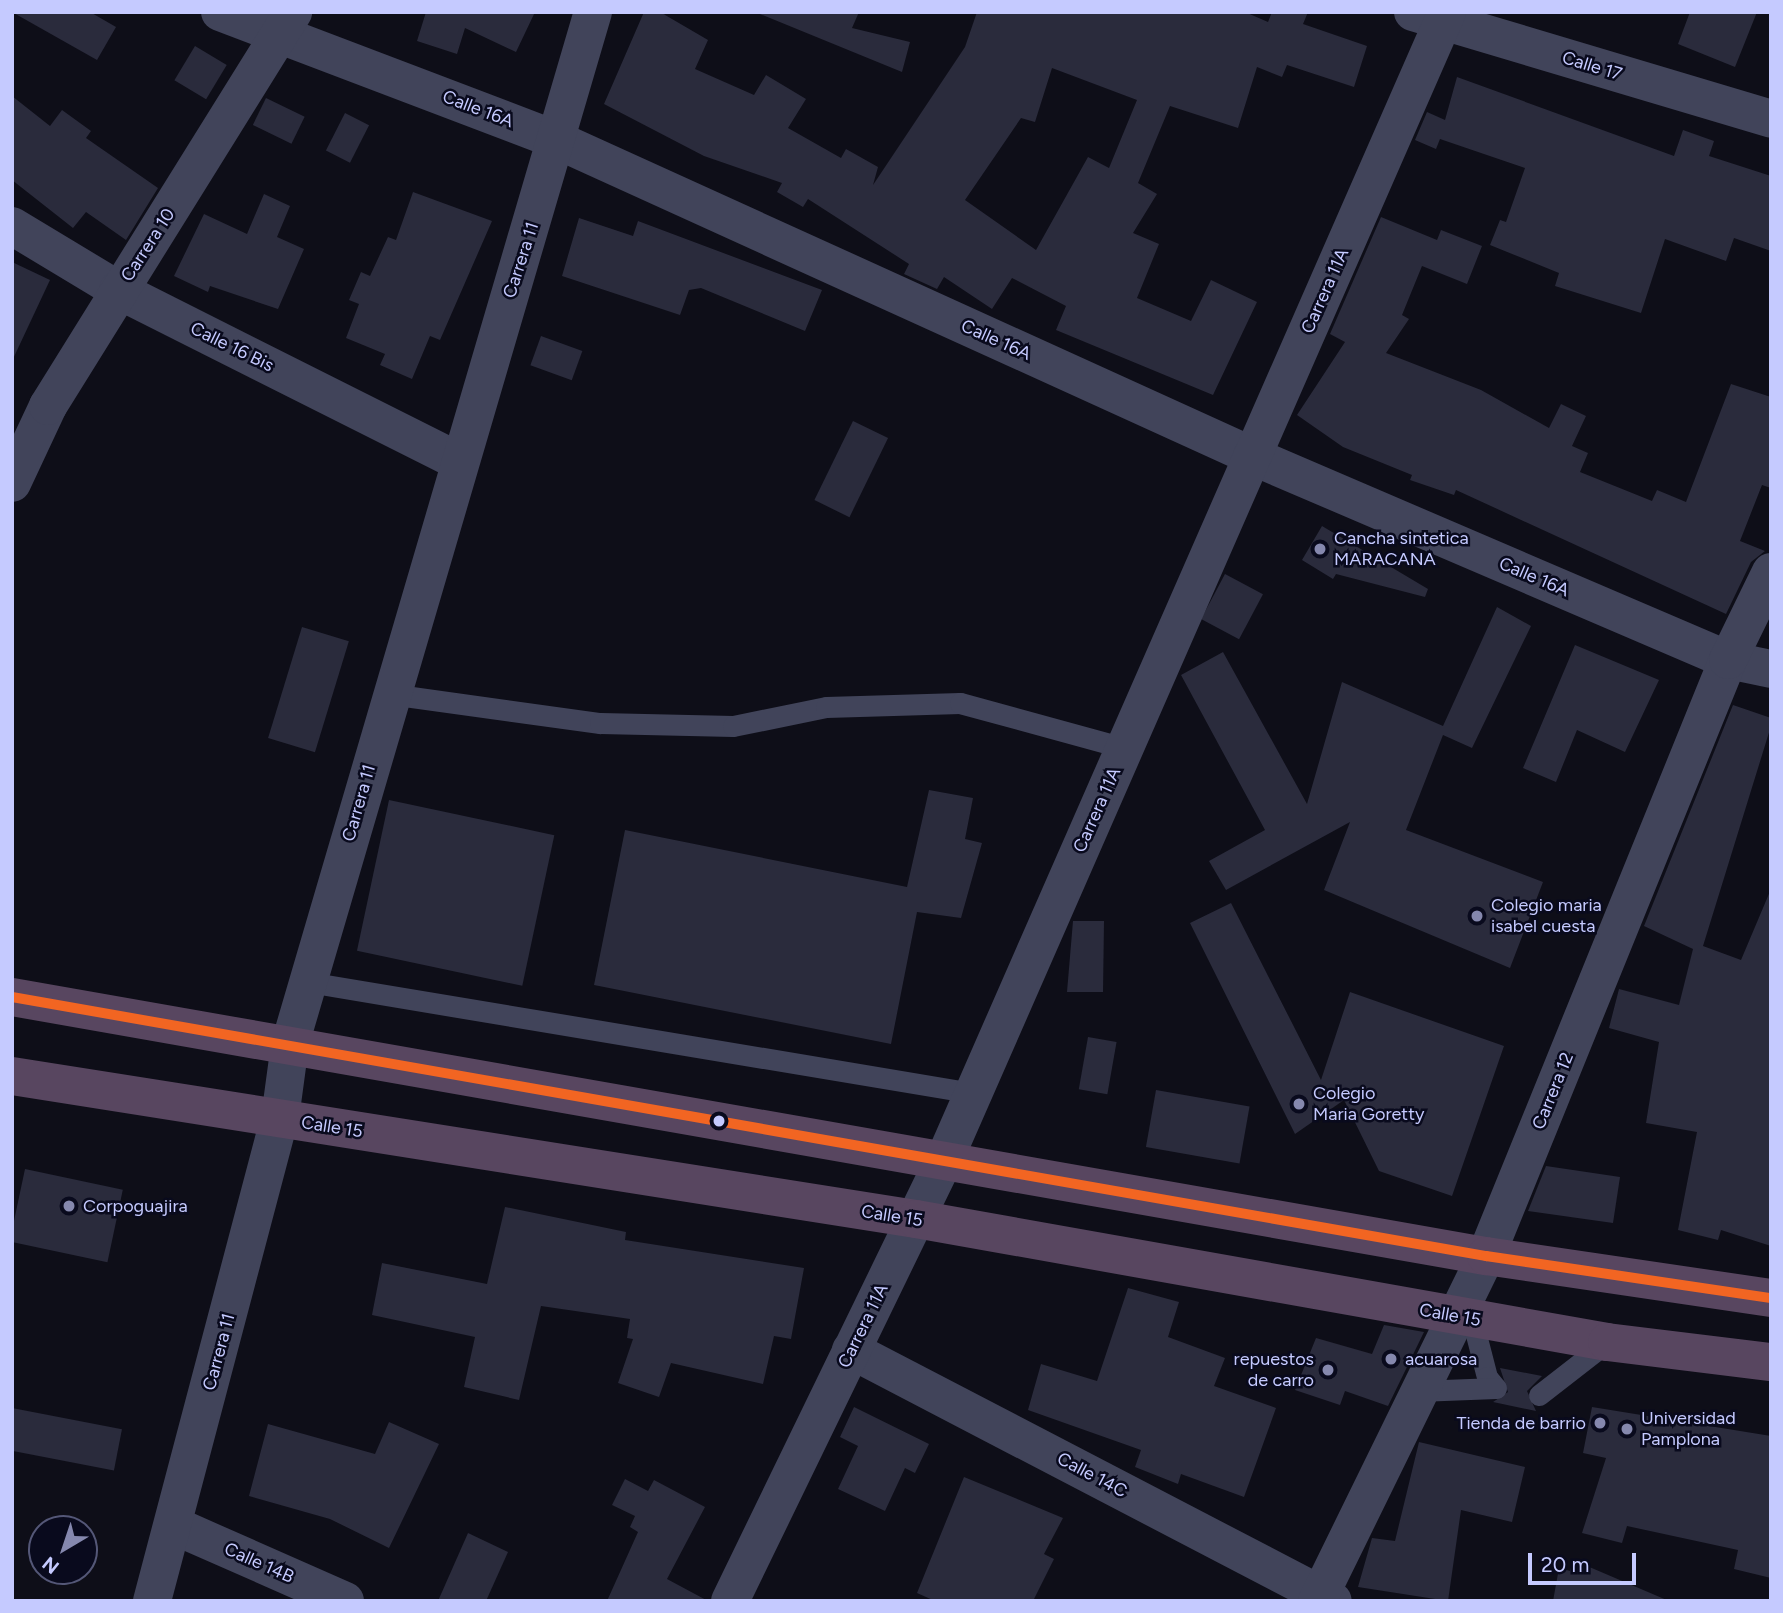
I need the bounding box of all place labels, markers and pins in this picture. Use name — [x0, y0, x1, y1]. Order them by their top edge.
place label: Cancha sintetica MARACANA — [1334, 528, 1469, 570]
marker: Cancha sintetica MARACANA — [1312, 541, 1328, 557]
place label: Colegio maria isabel cuesta — [1491, 895, 1602, 937]
marker: Colegio maria isabel cuesta — [1469, 908, 1485, 924]
place label: Colegio Maria Goretty — [1313, 1083, 1424, 1126]
marker: Colegio Maria Goretty — [1291, 1096, 1307, 1112]
unlabelled marker — [712, 1114, 726, 1128]
place label: Corpoguajira — [83, 1195, 188, 1217]
marker: Corpoguajira — [61, 1198, 77, 1214]
place label: acuarosa — [1405, 1348, 1477, 1370]
place label: repuestos de carro — [1234, 1349, 1314, 1392]
marker: acuarosa — [1383, 1351, 1399, 1367]
marker: repuestos de carro — [1320, 1362, 1336, 1378]
place label: Universidad Pamplona — [1641, 1408, 1736, 1450]
place label: Tienda de barrio — [1457, 1412, 1586, 1434]
marker: Tienda de barrio — [1592, 1415, 1608, 1431]
marker: Universidad Pamplona — [1619, 1421, 1635, 1437]

